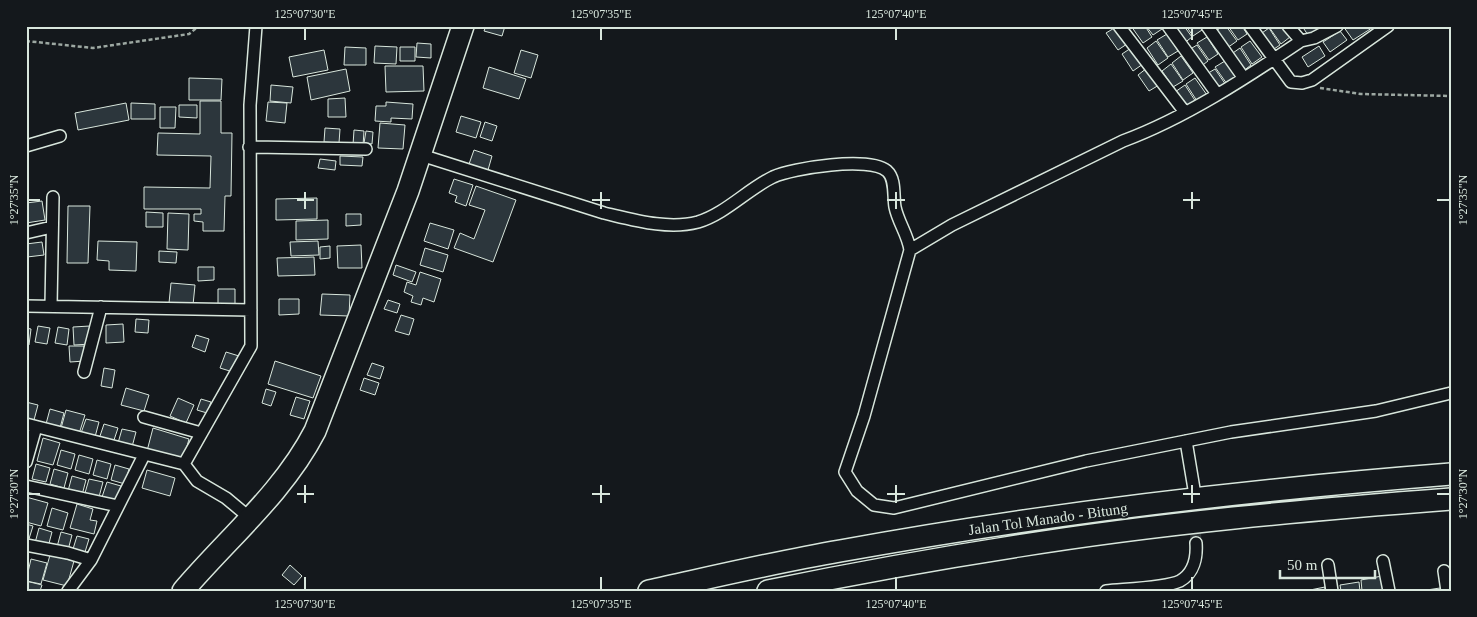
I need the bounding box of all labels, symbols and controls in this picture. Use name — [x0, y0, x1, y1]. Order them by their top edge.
text: 125°07'30"E — [274, 7, 336, 21]
text: 125°07'35"E — [570, 7, 632, 21]
text: 125°07'40"E — [865, 7, 927, 21]
text: 125°07'45"E — [1161, 7, 1223, 21]
text: 1°27'35"N — [7, 174, 21, 225]
text: 1°27'35"N — [1456, 174, 1470, 225]
text: 1°27'30"N — [7, 468, 21, 519]
text: 1°27'30"N — [1456, 468, 1470, 519]
street label: Jalan Tol Manado - Bitung — [968, 500, 1129, 538]
scale bar — [1280, 547, 1374, 579]
text: 50 m — [1287, 557, 1318, 573]
text: 125°07'30"E — [274, 597, 336, 611]
text: 125°07'35"E — [570, 597, 632, 611]
text: 125°07'40"E — [865, 597, 927, 611]
text: 125°07'45"E — [1161, 597, 1223, 611]

